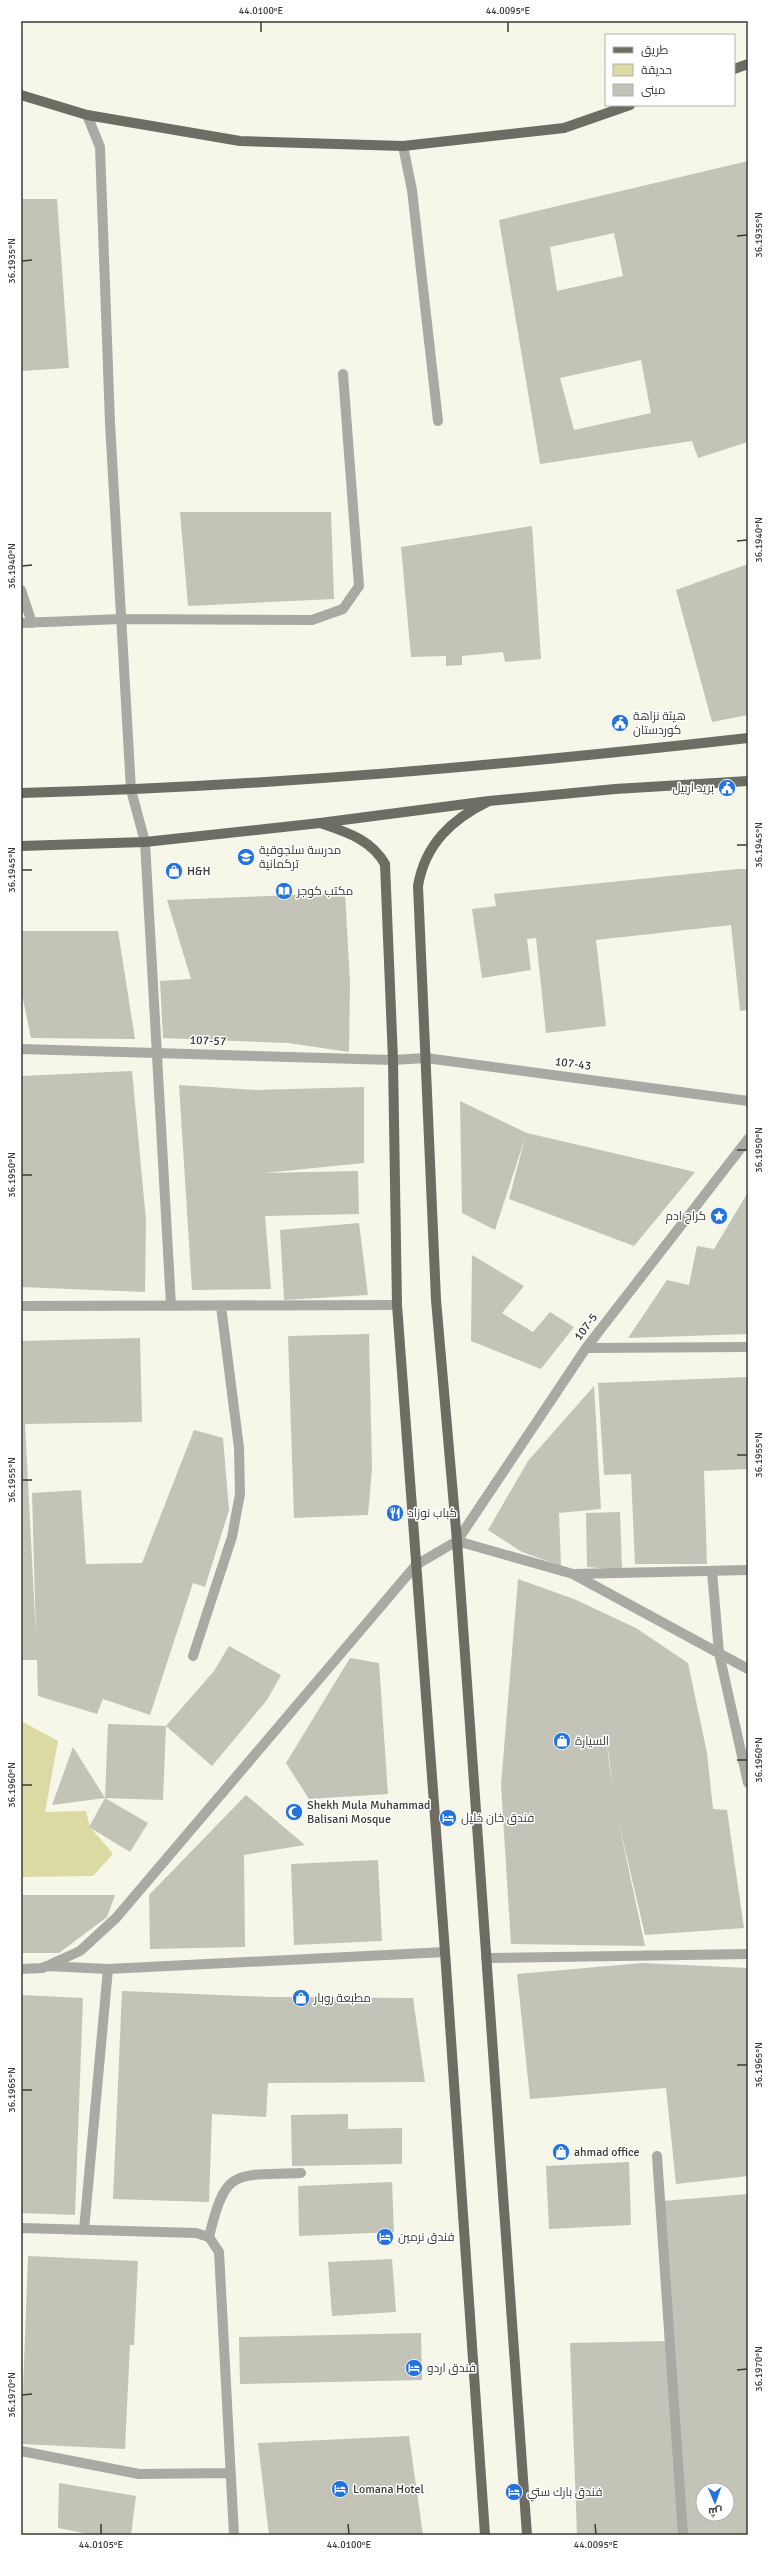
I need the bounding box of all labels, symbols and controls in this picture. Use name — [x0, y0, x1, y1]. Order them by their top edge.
text: 44.0100°E — [239, 5, 284, 17]
text: 44.0095°E — [486, 5, 531, 17]
legend — [605, 34, 735, 106]
text: طريق — [641, 43, 669, 58]
text: حديقة — [641, 63, 672, 78]
text: مبنى — [641, 83, 666, 98]
text: 36.1935°N — [753, 212, 765, 258]
text: 36.1935°N — [6, 238, 18, 284]
text: 36.1940°N — [753, 517, 765, 563]
text: 36.1940°N — [6, 543, 18, 589]
place label: هيئة نزاهة كوردستان — [633, 709, 686, 738]
public building icon: هيئة نزاهة كوردستان — [610, 713, 630, 733]
public building icon: بريد اربيل — [717, 778, 737, 798]
place label: بريد اربيل — [672, 781, 714, 796]
text: 36.1945°N — [753, 822, 765, 868]
place label: مدرسة سلجوقية تركمانية — [259, 843, 341, 872]
text: 36.1945°N — [6, 847, 18, 893]
school or university icon: مدرسة سلجوقية تركمانية — [236, 847, 256, 867]
shop icon: H&H — [164, 861, 184, 881]
place label: H&H — [187, 864, 211, 879]
library icon: مكتب كوجر — [274, 881, 294, 901]
place label: مكتب كوجر — [296, 884, 353, 899]
street label: 107-57 — [189, 1033, 227, 1049]
street label: 107-43 — [554, 1054, 592, 1074]
text: 36.1950°N — [753, 1127, 765, 1173]
text: 36.1950°N — [6, 1152, 18, 1198]
place icon: كراج ادم — [709, 1206, 729, 1226]
place label: كراج ادم — [666, 1209, 706, 1224]
street label: 107-5 — [571, 1310, 601, 1344]
text: 36.1955°N — [753, 1432, 765, 1478]
text: 36.1955°N — [6, 1457, 18, 1503]
restaurant icon: كباب نوزاد — [385, 1503, 405, 1523]
place label: كباب نوزاد — [408, 1506, 457, 1521]
shop icon: السيارة — [552, 1731, 572, 1751]
place label: السيارة — [575, 1734, 609, 1749]
text: 36.1960°N — [753, 1737, 765, 1783]
text: 36.1960°N — [6, 1762, 18, 1808]
place label: Shekh Mula Muhammad Balisani Mosque — [307, 1798, 430, 1827]
mosque icon: Shekh Mula Muhammad Balisani Mosque — [284, 1802, 304, 1822]
hotel icon: فندق خان خليل — [438, 1808, 458, 1828]
place label: فندق خان خليل — [461, 1811, 534, 1826]
shop icon: مطبعة روبار — [291, 1988, 311, 2008]
place label: مطبعة روبار — [313, 1991, 371, 2006]
text: 36.1965°N — [753, 2042, 765, 2088]
text: 36.1965°N — [6, 2067, 18, 2113]
shop icon: ahmad office — [551, 2142, 571, 2162]
place label: ahmad office — [574, 2145, 640, 2160]
hotel icon: فندق نرمين — [375, 2227, 395, 2247]
place label: فندق نرمين — [398, 2230, 455, 2245]
text: 36.1970°N — [753, 2346, 765, 2392]
hotel icon: فندق اردو — [404, 2358, 424, 2378]
place label: فندق اردو — [427, 2361, 476, 2376]
text: 36.1970°N — [6, 2372, 18, 2418]
hotel icon: Lomana Hotel — [330, 2479, 350, 2499]
place label: Lomana Hotel — [353, 2482, 424, 2497]
hotel icon: فندق بارك ستي — [504, 2482, 524, 2502]
north arrow — [695, 2482, 735, 2522]
place label: فندق بارك ستي — [527, 2485, 602, 2502]
text: ش — [708, 2505, 723, 2518]
text: 44.0105°E — [79, 2539, 124, 2551]
text: 44.0100°E — [327, 2539, 372, 2551]
text: 44.0095°E — [574, 2539, 619, 2551]

